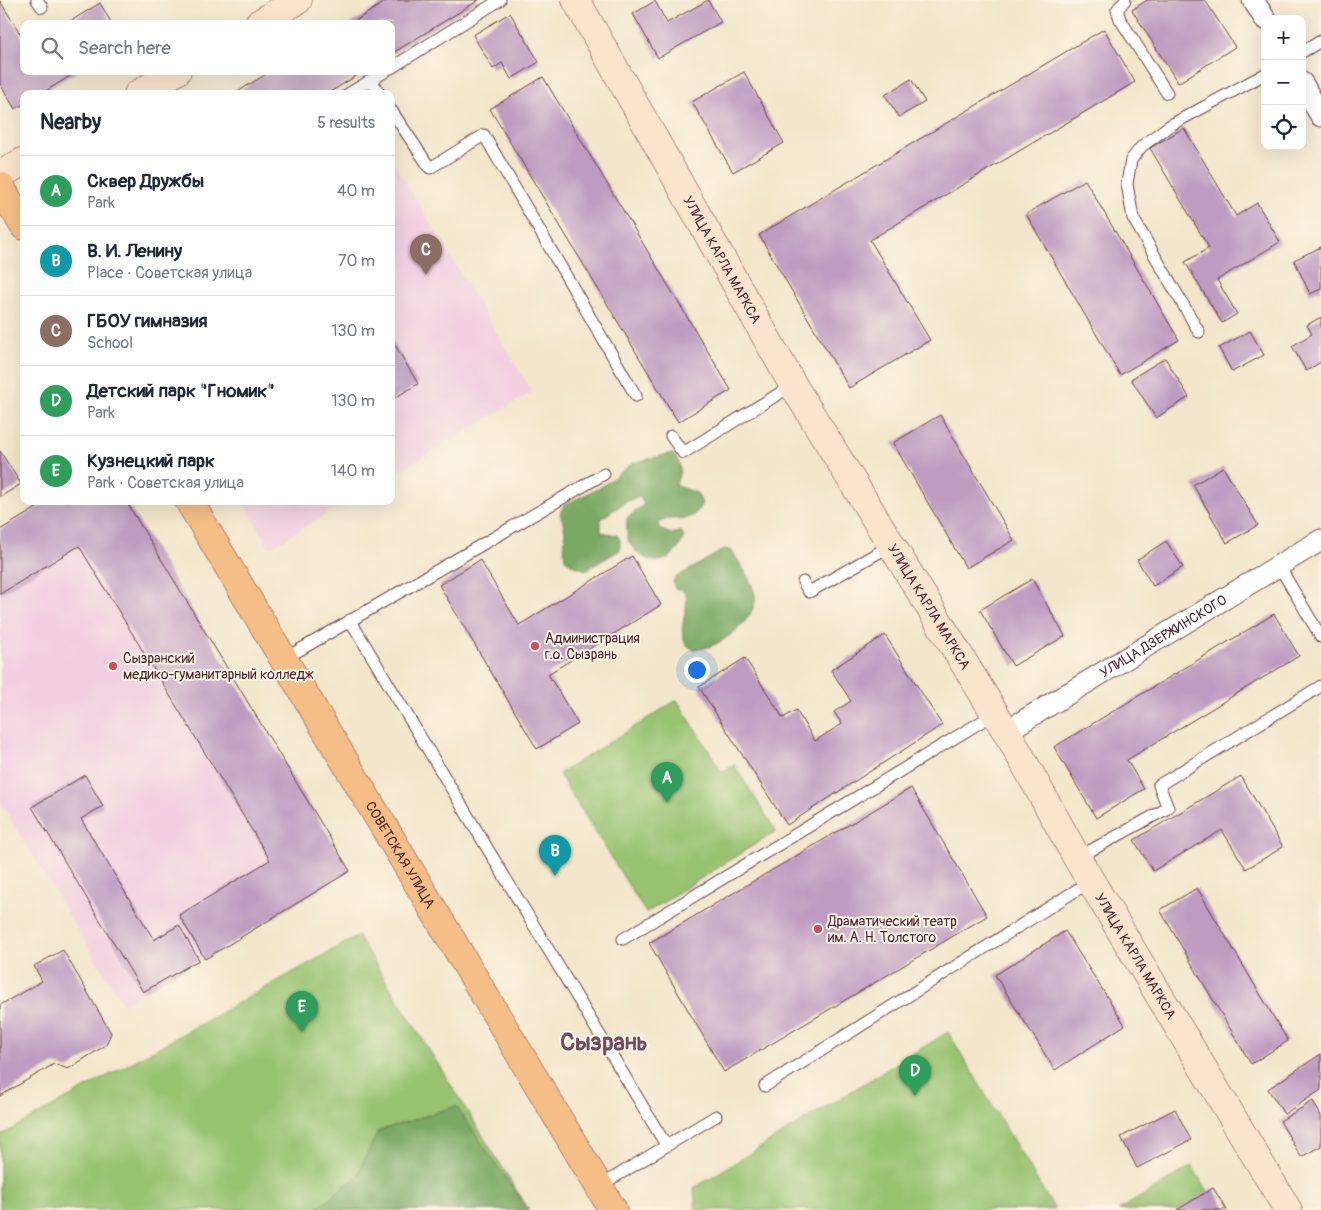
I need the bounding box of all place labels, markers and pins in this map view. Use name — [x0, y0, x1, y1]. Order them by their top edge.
pin: C — [410, 234, 442, 275]
place label: Администрация г.о. Сызрань — [545, 630, 640, 663]
marker: Администрация г.о. Сызрань — [529, 640, 541, 652]
place label: Сызранский медико-гуманитарный колледж — [123, 650, 314, 683]
marker: Сызранский медико-гуманитарный колледж — [107, 660, 119, 672]
pin: A — [651, 762, 683, 803]
pin: B — [539, 835, 571, 876]
place label: Драматический театр им. А. Н. Толстого — [827, 913, 957, 946]
marker: Драматический театр им. А. Н. Толстого — [812, 923, 824, 935]
pin: E — [286, 991, 318, 1032]
pin: D — [899, 1055, 931, 1096]

